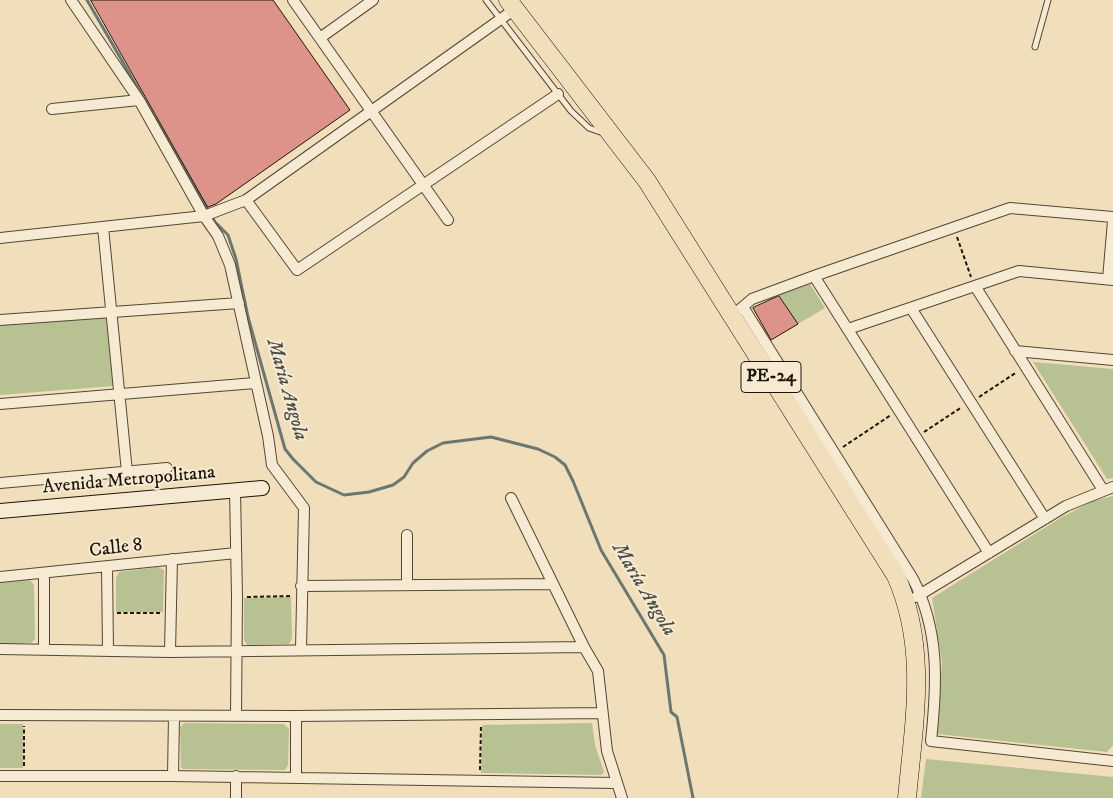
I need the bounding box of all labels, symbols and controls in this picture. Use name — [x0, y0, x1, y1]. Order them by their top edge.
water label: María Angola — [260, 336, 312, 444]
road number: PE-24 — [741, 362, 801, 392]
street label: Avenida Metropolitana — [42, 462, 216, 500]
street label: Calle 8 — [88, 534, 144, 564]
water label: María Angola — [606, 539, 680, 641]

